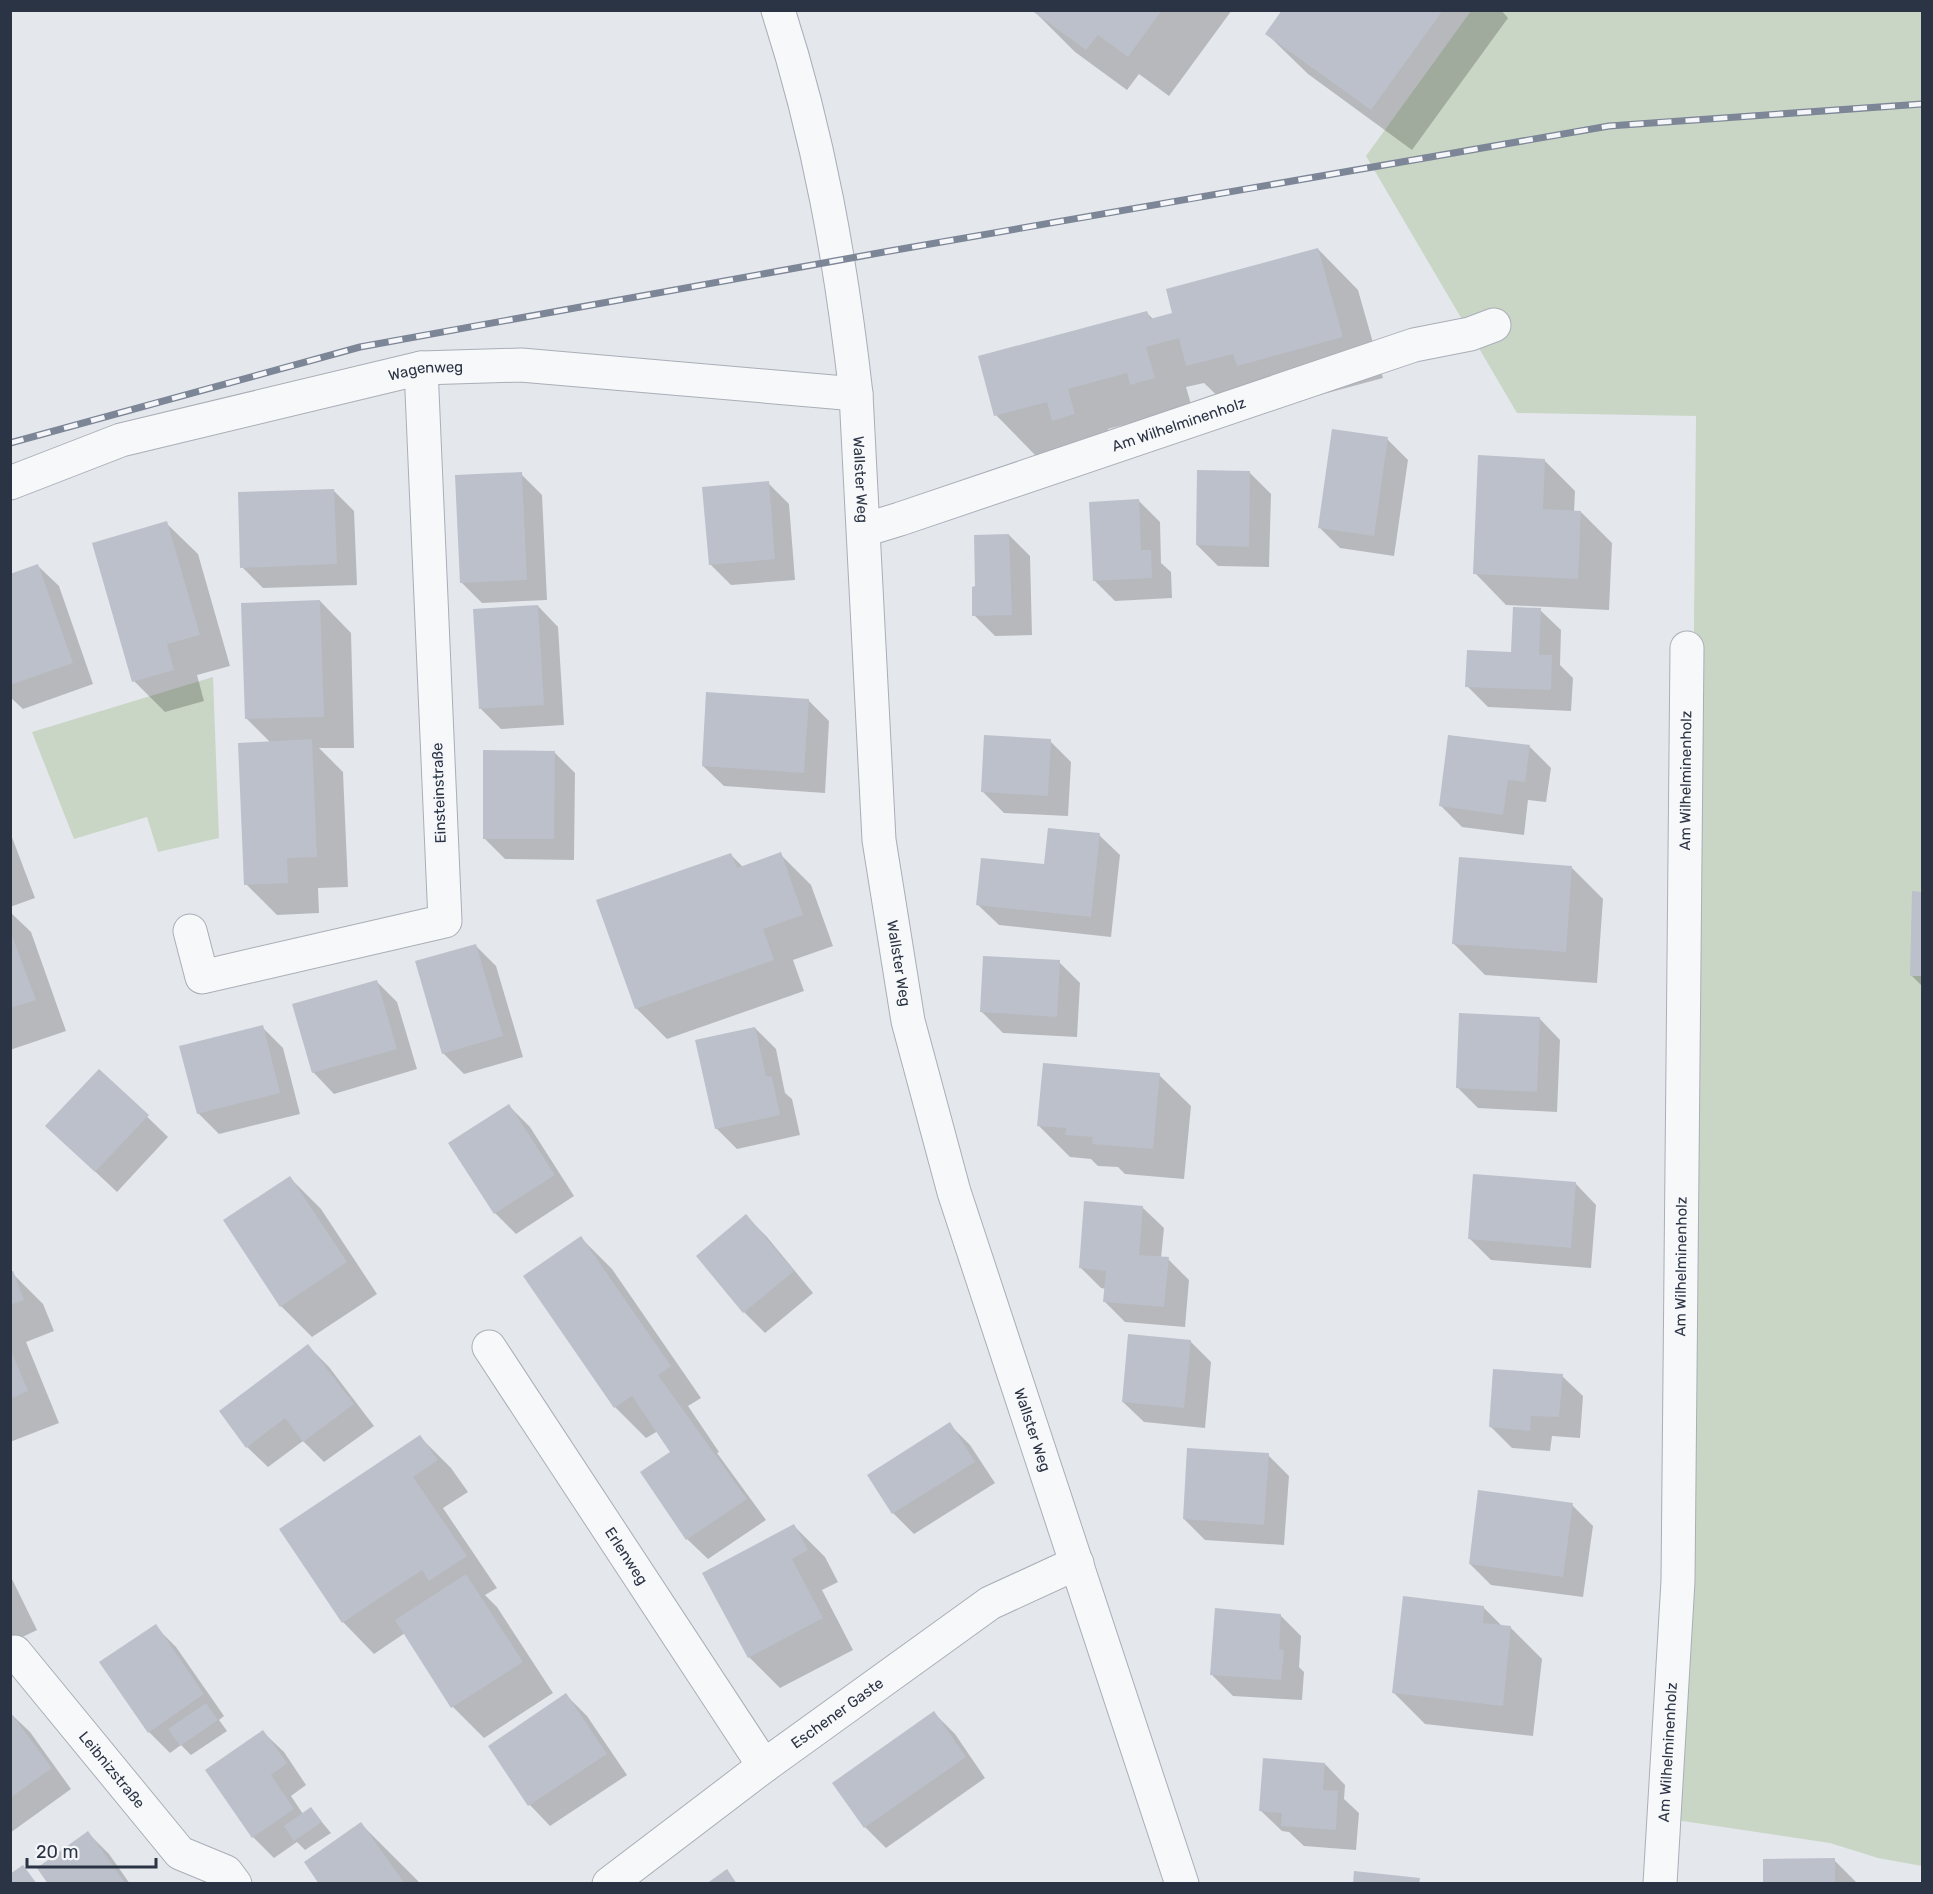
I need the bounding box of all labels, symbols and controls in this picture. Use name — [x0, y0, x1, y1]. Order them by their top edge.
street label: Wagenweg — [386, 358, 463, 385]
street label: Am Wilhelminenholz — [1110, 394, 1248, 456]
street label: Wallster Weg — [849, 435, 872, 523]
street label: Am Wilhelminenholz — [1676, 710, 1695, 851]
street label: Einsteinstraße — [428, 742, 450, 844]
street label: Wallster Weg — [883, 919, 915, 1008]
street label: Am Wilhelminenholz — [1671, 1196, 1691, 1337]
street label: Wallster Weg — [1010, 1386, 1055, 1474]
street label: Erlenweg — [601, 1524, 652, 1588]
street label: Eschener Gaste — [787, 1674, 887, 1753]
street label: Am Wilhelminenholz — [1655, 1681, 1681, 1823]
street label: Leibnizstraße — [75, 1728, 149, 1812]
scale bar — [27, 1831, 156, 1869]
text: 20 m — [36, 1841, 78, 1863]

